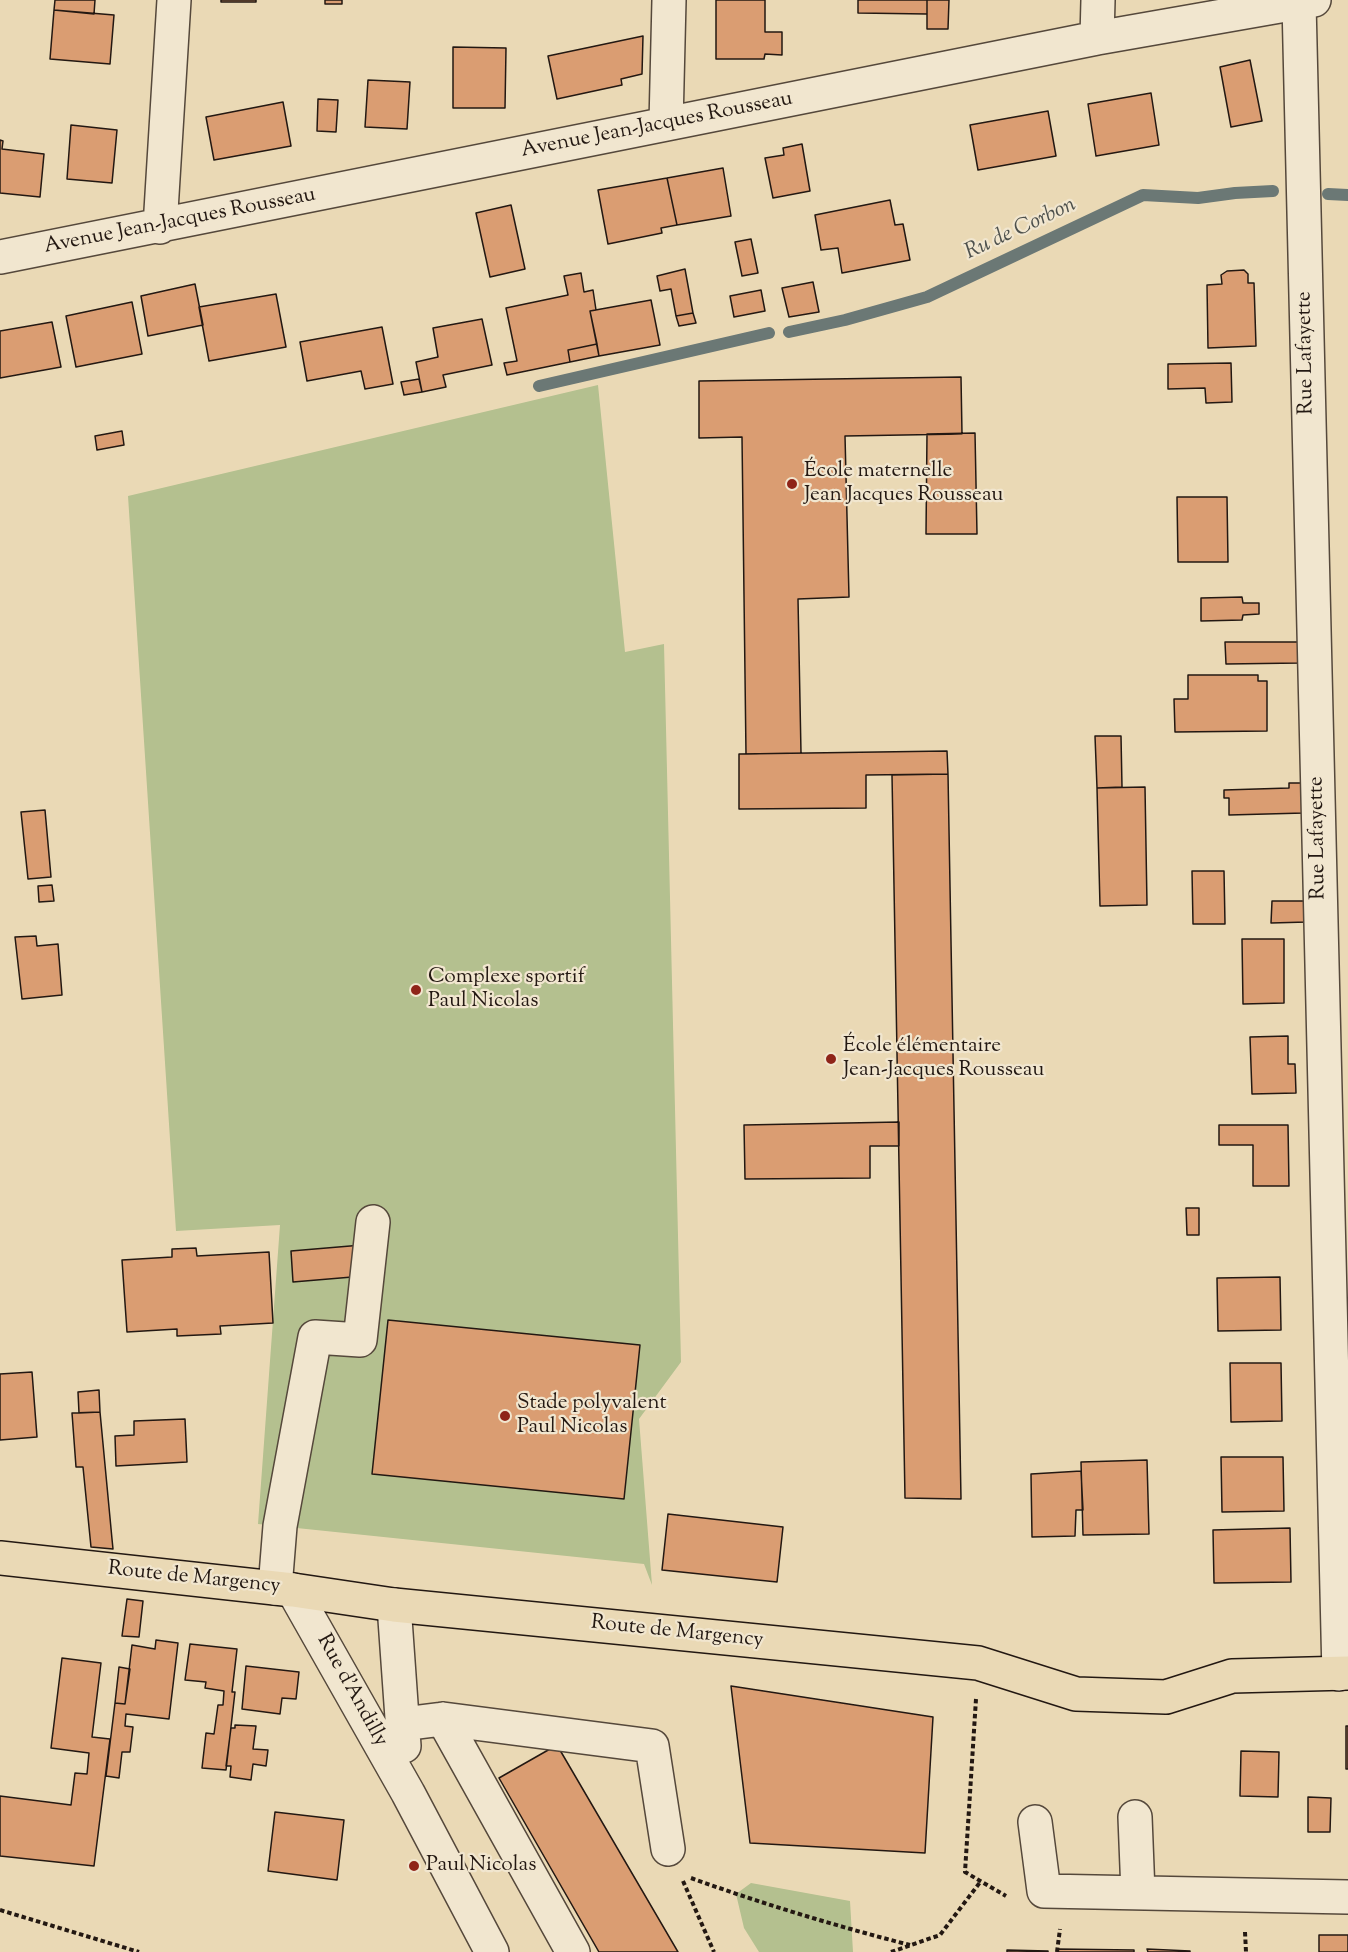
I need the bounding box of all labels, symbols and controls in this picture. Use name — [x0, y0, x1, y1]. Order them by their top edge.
street label: Avenue Jean-Jacques Rousseau — [519, 87, 795, 165]
street label: Avenue Jean-Jacques Rousseau — [42, 183, 318, 261]
water label: Ru de Corbon — [961, 193, 1081, 267]
street label: Rue Lafayette — [1293, 291, 1321, 415]
place label: École maternelle Jean Jacques Rousseau — [804, 459, 1003, 509]
marker: École maternelle Jean Jacques Rousseau — [785, 477, 799, 491]
street label: Rue Lafayette — [1305, 776, 1333, 900]
place label: Complexe sportif Paul Nicolas — [428, 965, 585, 1015]
marker: Complexe sportif Paul Nicolas — [409, 983, 423, 997]
place label: École élémentaire Jean-Jacques Rousseau — [843, 1034, 1044, 1084]
marker: École élémentaire Jean-Jacques Rousseau — [824, 1052, 838, 1066]
place label: Stade polyvalent Paul Nicolas — [517, 1391, 667, 1441]
marker: Stade polyvalent Paul Nicolas — [498, 1409, 512, 1423]
street label: Route de Margency — [106, 1557, 282, 1601]
street label: Route de Margency — [589, 1611, 765, 1655]
street label: Rue d'Andilly — [310, 1630, 392, 1752]
place label: Paul Nicolas — [426, 1853, 537, 1879]
marker: Paul Nicolas — [407, 1859, 421, 1873]

